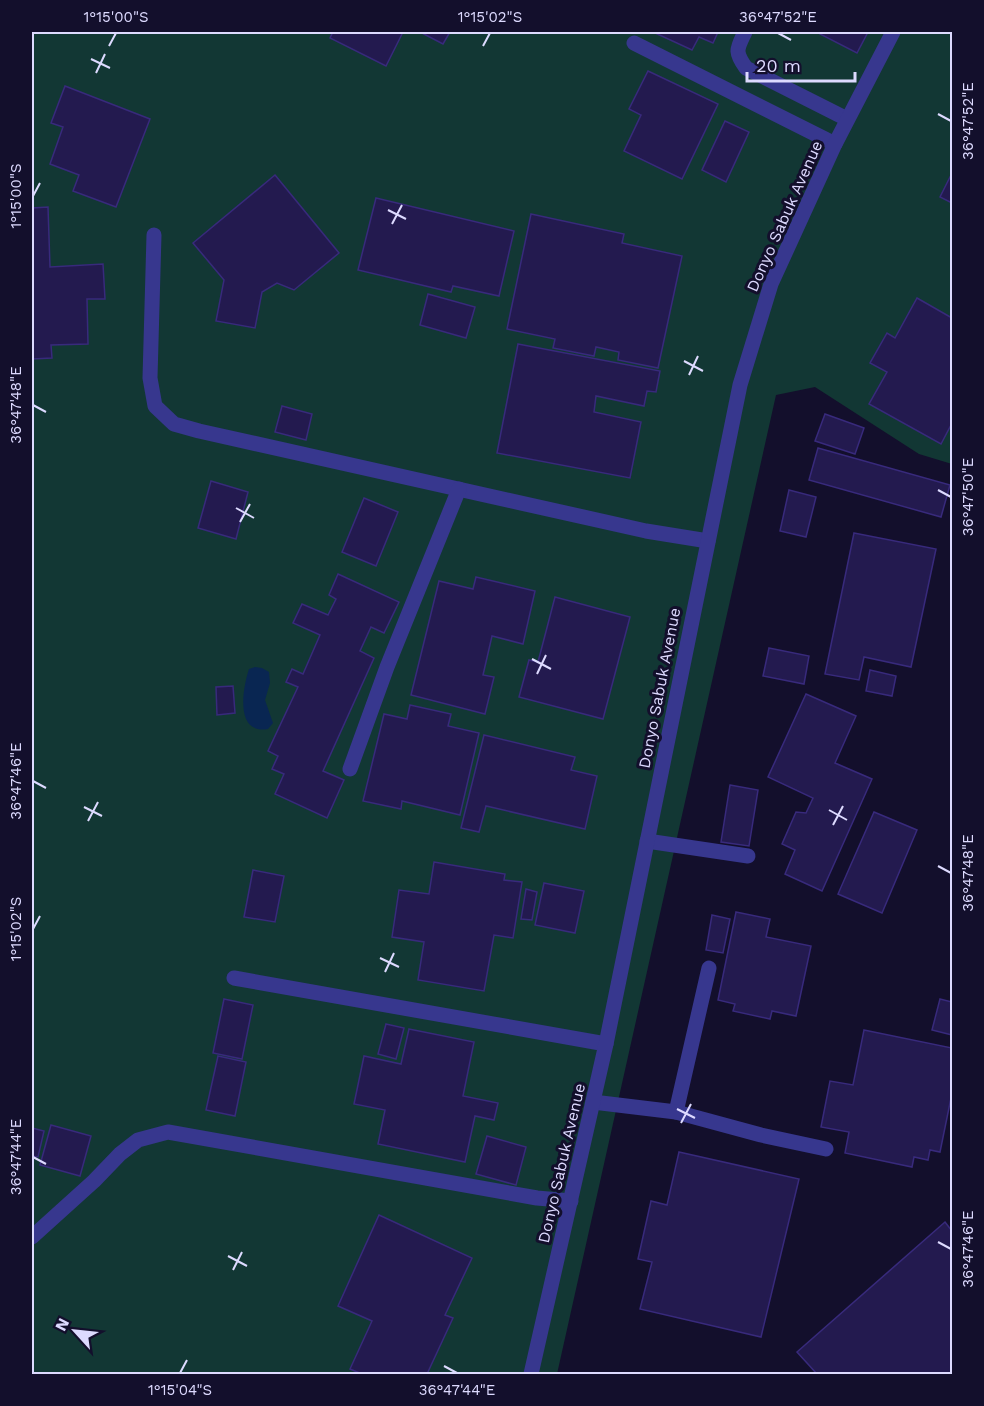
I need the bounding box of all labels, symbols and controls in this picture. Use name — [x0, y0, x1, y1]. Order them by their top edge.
text: 1°15'00"S — [83, 8, 149, 26]
text: 1°15'02"S — [458, 8, 522, 26]
text: 36°47'52"E — [739, 8, 817, 26]
scale bar — [747, 45, 855, 83]
text: 20 m — [756, 55, 801, 76]
text: 36°47'52"E — [959, 82, 977, 160]
street label: Donyo Sabuk Avenue — [743, 138, 826, 295]
text: 1°15'00"S — [7, 163, 25, 229]
text: 36°47'48"E — [7, 366, 25, 444]
text: 36°47'50"E — [959, 458, 977, 536]
street label: Donyo Sabuk Avenue — [635, 606, 684, 770]
text: 36°47'46"E — [7, 742, 25, 820]
text: 36°47'48"E — [959, 834, 977, 912]
text: 1°15'02"S — [7, 897, 25, 961]
street label: Donyo Sabuk Avenue — [534, 1081, 589, 1245]
text: 36°47'44"E — [7, 1119, 25, 1195]
text: 36°47'46"E — [959, 1210, 977, 1288]
north arrow — [45, 1301, 105, 1361]
text: N — [51, 1315, 73, 1334]
text: 1°15'04"S — [148, 1381, 212, 1399]
text: 36°47'44"E — [419, 1381, 495, 1399]

